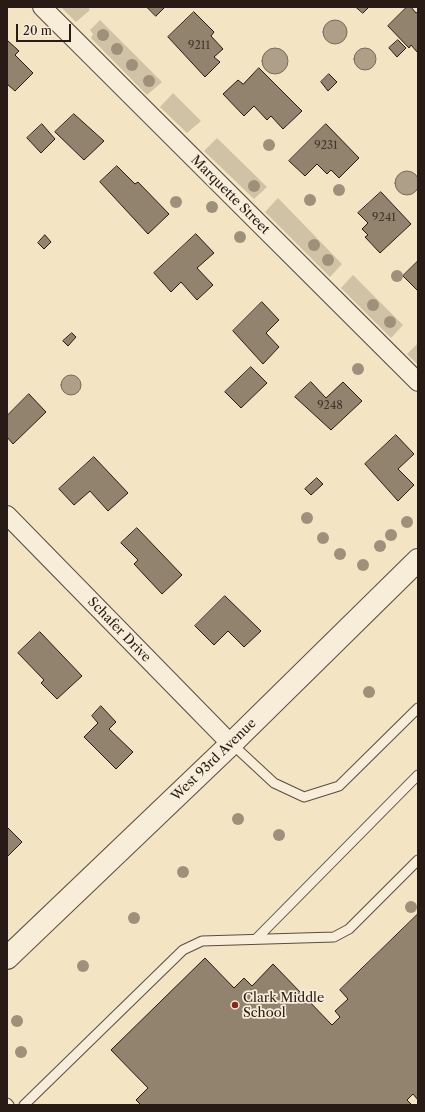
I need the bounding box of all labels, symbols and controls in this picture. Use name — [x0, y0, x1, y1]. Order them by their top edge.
scale bar — [18, 16, 73, 42]
text: 20 m — [23, 23, 52, 38]
house number: 9211 — [188, 39, 210, 53]
house number: 9231 — [314, 139, 338, 153]
street label: Marquette Street — [187, 152, 273, 238]
house number: 9241 — [372, 211, 396, 225]
house number: 9248 — [317, 399, 343, 413]
street label: Schafer Drive — [84, 594, 154, 666]
street label: West 93rd Avenue — [168, 716, 260, 804]
place label: Clark Middle School — [243, 990, 324, 1021]
marker: Clark Middle School — [230, 1000, 240, 1010]

